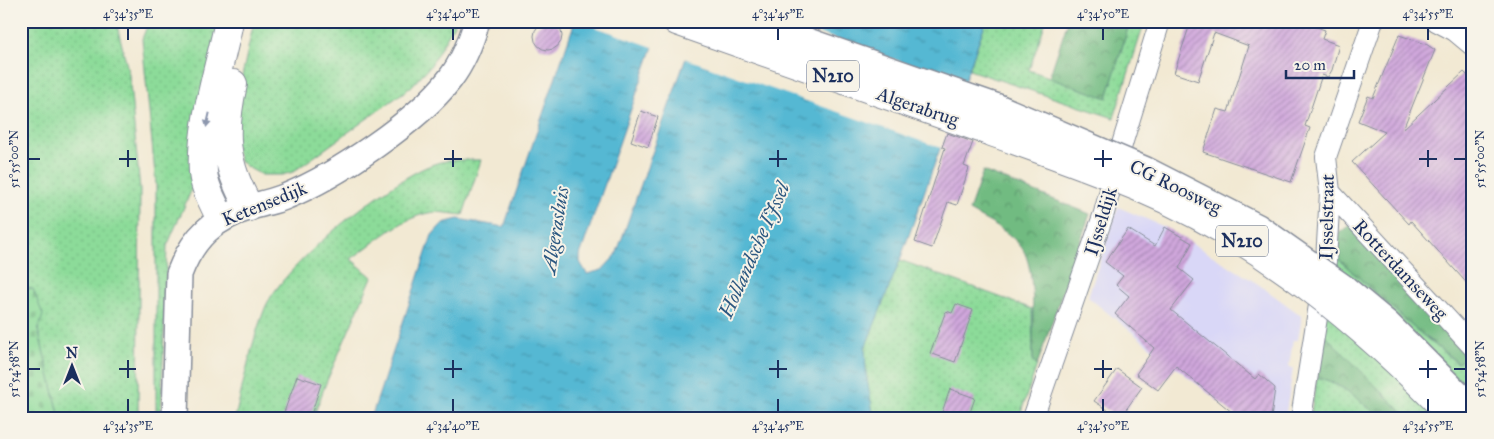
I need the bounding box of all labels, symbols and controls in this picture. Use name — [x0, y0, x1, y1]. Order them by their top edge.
text: 4°34'35"E — [103, 7, 153, 21]
text: 4°34'40"E — [426, 7, 480, 21]
text: 4°34'45"E — [752, 7, 804, 21]
text: 4°34'50"E — [1077, 7, 1130, 21]
text: 4°34'55"E — [1403, 7, 1454, 21]
scale bar — [1286, 48, 1354, 80]
text: 20 m — [1294, 56, 1326, 74]
road number: N210 — [807, 60, 859, 92]
street label: Algerabrug — [873, 81, 962, 132]
one-way arrow — [204, 113, 212, 128]
text: 51°55'00"N — [7, 130, 21, 188]
text: 51°55'00"N — [1473, 130, 1487, 188]
street label: CG Roosweg — [1126, 154, 1226, 220]
street label: IJsselstraat — [1314, 174, 1340, 260]
street label: Ketensedijk — [219, 176, 310, 231]
water label: Hollandsche IJssel — [713, 177, 795, 322]
water label: Algerasluis — [536, 184, 574, 277]
street label: IJsseldijk — [1079, 184, 1123, 258]
street label: Rotterdamseweg — [1348, 214, 1453, 325]
road number: N210 — [1216, 226, 1268, 256]
text: 51°54'58"N — [7, 340, 21, 398]
text: 51°54'58"N — [1473, 340, 1487, 398]
north arrow — [48, 342, 98, 392]
text: N — [66, 345, 78, 362]
text: 4°34'35"E — [103, 419, 153, 433]
text: 4°34'40"E — [426, 419, 480, 433]
text: 4°34'45"E — [752, 419, 804, 433]
text: 4°34'50"E — [1077, 419, 1130, 433]
text: 4°34'55"E — [1403, 419, 1454, 433]

